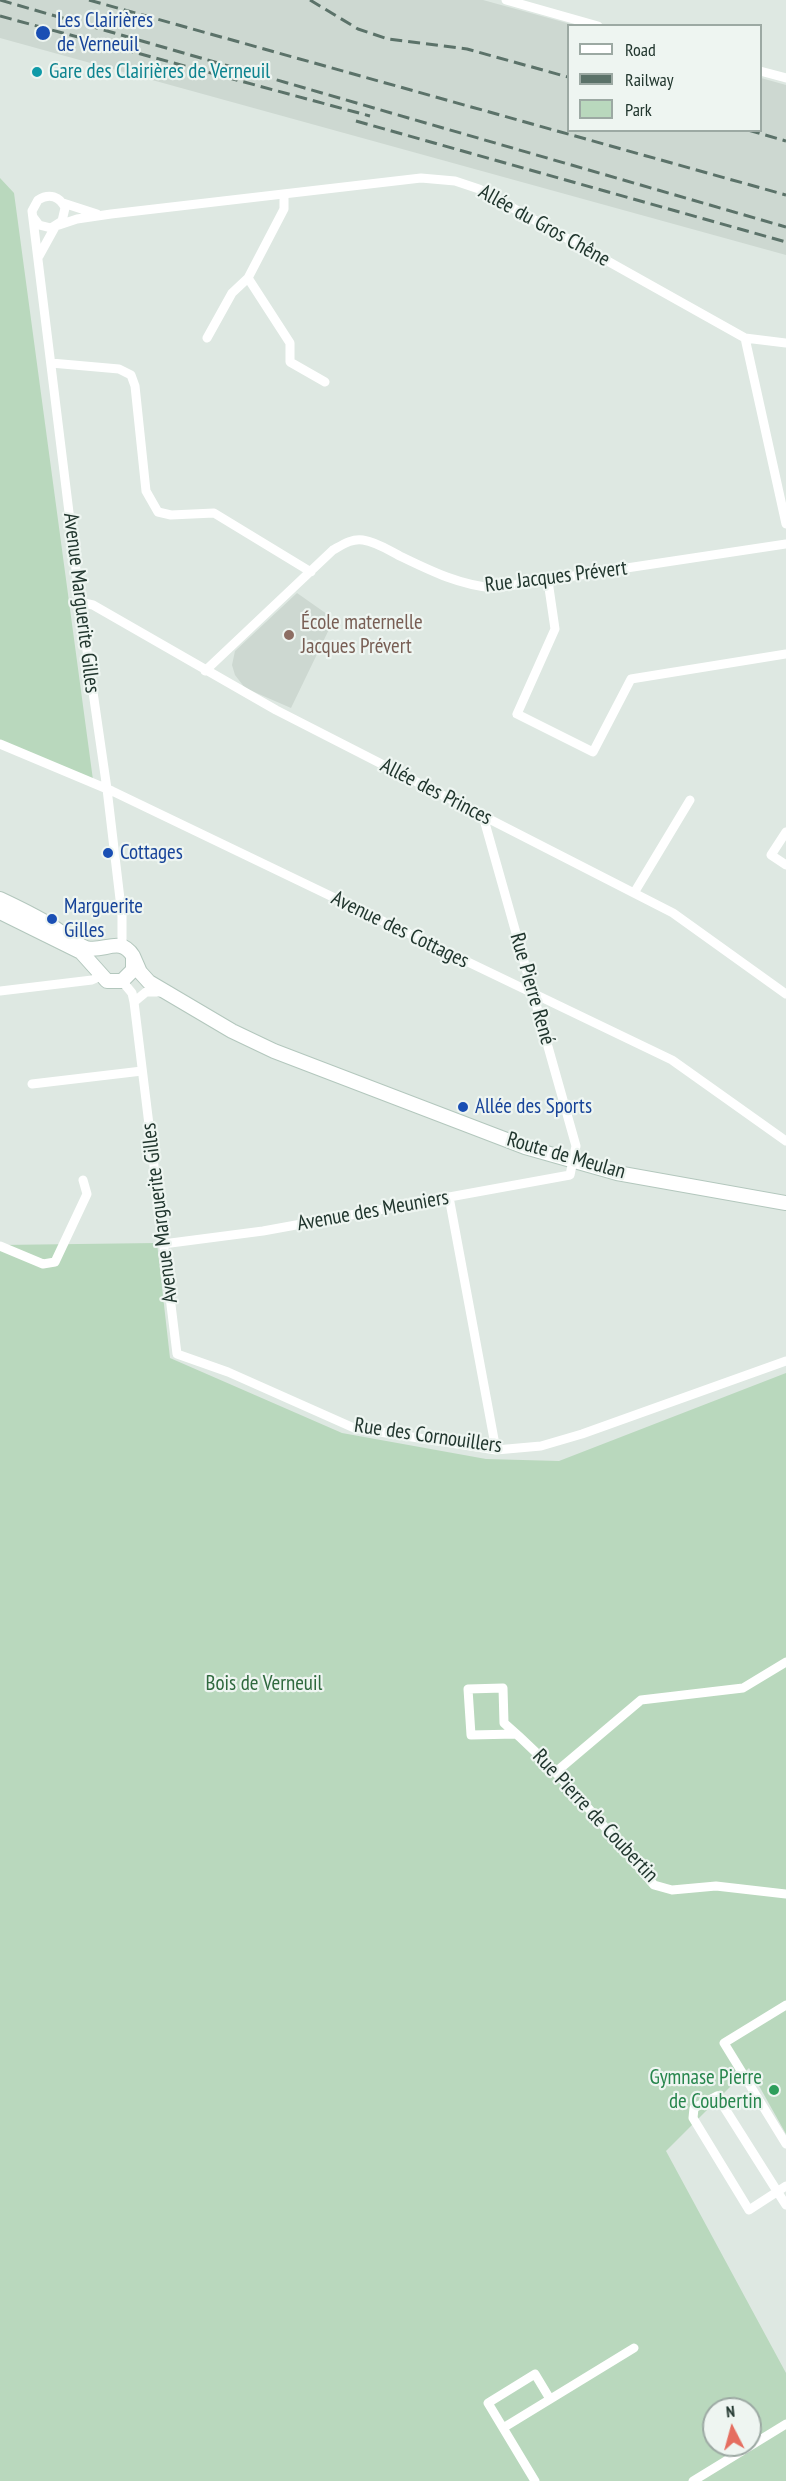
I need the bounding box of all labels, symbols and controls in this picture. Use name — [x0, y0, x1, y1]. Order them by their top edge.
place label: Les Clairières de Verneuil — [57, 8, 153, 58]
marker: Les Clairières de Verneuil — [34, 24, 52, 42]
legend — [567, 24, 762, 132]
text: Road — [625, 38, 656, 61]
place label: Gare des Clairières de Verneuil — [49, 59, 270, 85]
marker: Gare des Clairières de Verneuil — [30, 65, 44, 79]
text: Railway — [625, 68, 674, 91]
text: Park — [625, 98, 652, 121]
street label: Allée du Gros Chêne — [474, 180, 614, 272]
street label: Avenue Marguerite Gilles — [57, 511, 105, 695]
street label: Rue Jacques Prévert — [483, 556, 629, 598]
place label: École maternelle Jacques Prévert — [301, 610, 423, 660]
marker: École maternelle Jacques Prévert — [282, 628, 296, 642]
street label: Allée des Princes — [376, 753, 496, 831]
place label: Cottages — [120, 840, 183, 866]
marker: Cottages — [101, 846, 115, 860]
street label: Avenue des Cottages — [327, 886, 473, 974]
place label: Marguerite Gilles — [64, 894, 143, 944]
marker: Marguerite Gilles — [45, 912, 59, 926]
street label: Rue Pierre René — [504, 930, 560, 1048]
place label: Allée des Sports — [475, 1094, 592, 1120]
marker: Allée des Sports — [456, 1100, 470, 1114]
street label: Avenue Marguerite Gilles — [136, 1121, 184, 1305]
street label: Route de Meulan — [504, 1127, 628, 1185]
street label: Avenue des Meuniers — [295, 1185, 451, 1237]
street label: Rue des Cornouillers — [353, 1413, 503, 1459]
park label: Bois de Verneuil — [206, 1671, 322, 1697]
street label: Rue Pierre de Coubertin — [527, 1744, 663, 1888]
place label: Gymnase Pierre de Coubertin — [649, 2065, 762, 2115]
marker: Gymnase Pierre de Coubertin — [767, 2083, 781, 2097]
north arrow — [702, 2397, 762, 2457]
text: N — [725, 2401, 736, 2421]

